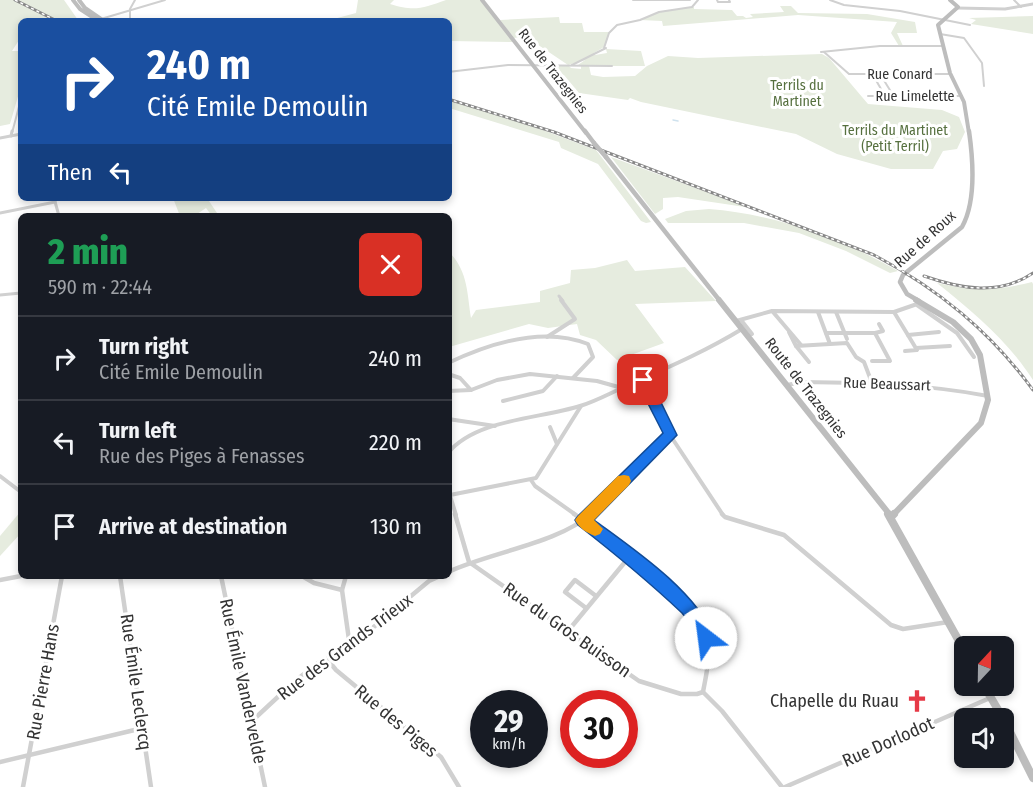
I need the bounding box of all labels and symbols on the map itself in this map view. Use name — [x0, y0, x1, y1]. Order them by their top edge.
street label: Rue de Trazegnies — [515, 25, 591, 117]
street label: Rue Conard — [867, 66, 933, 83]
park label: Terrils du Martinet — [770, 77, 824, 110]
street label: Rue Limelette — [876, 88, 955, 105]
park label: Terrils du Martinet (Petit Terril) — [842, 122, 948, 155]
street label: Rue de Roux — [891, 207, 960, 271]
street label: Route de Trazegnies — [761, 334, 851, 442]
pin — [617, 354, 668, 405]
street label: Rue Beaussart — [843, 373, 931, 395]
street label: Rue du Gros Buisson — [499, 578, 635, 682]
street label: Rue des Grands Trieux — [273, 589, 417, 705]
street label: Rue Émile Vandervelde — [215, 596, 272, 766]
position arrow — [674, 606, 738, 670]
street label: Rue Émile Leclercq — [116, 612, 157, 752]
street label: Rue Pierre Hans — [22, 622, 64, 742]
north arrow — [954, 636, 1014, 696]
street label: Rue des Piges — [350, 680, 442, 762]
church icon: Chapelle du Ruau — [904, 688, 930, 714]
speed limit sign: 30 — [560, 690, 638, 768]
place label: Chapelle du Ruau — [770, 690, 899, 712]
street label: Rue Dorlodot — [839, 712, 937, 772]

